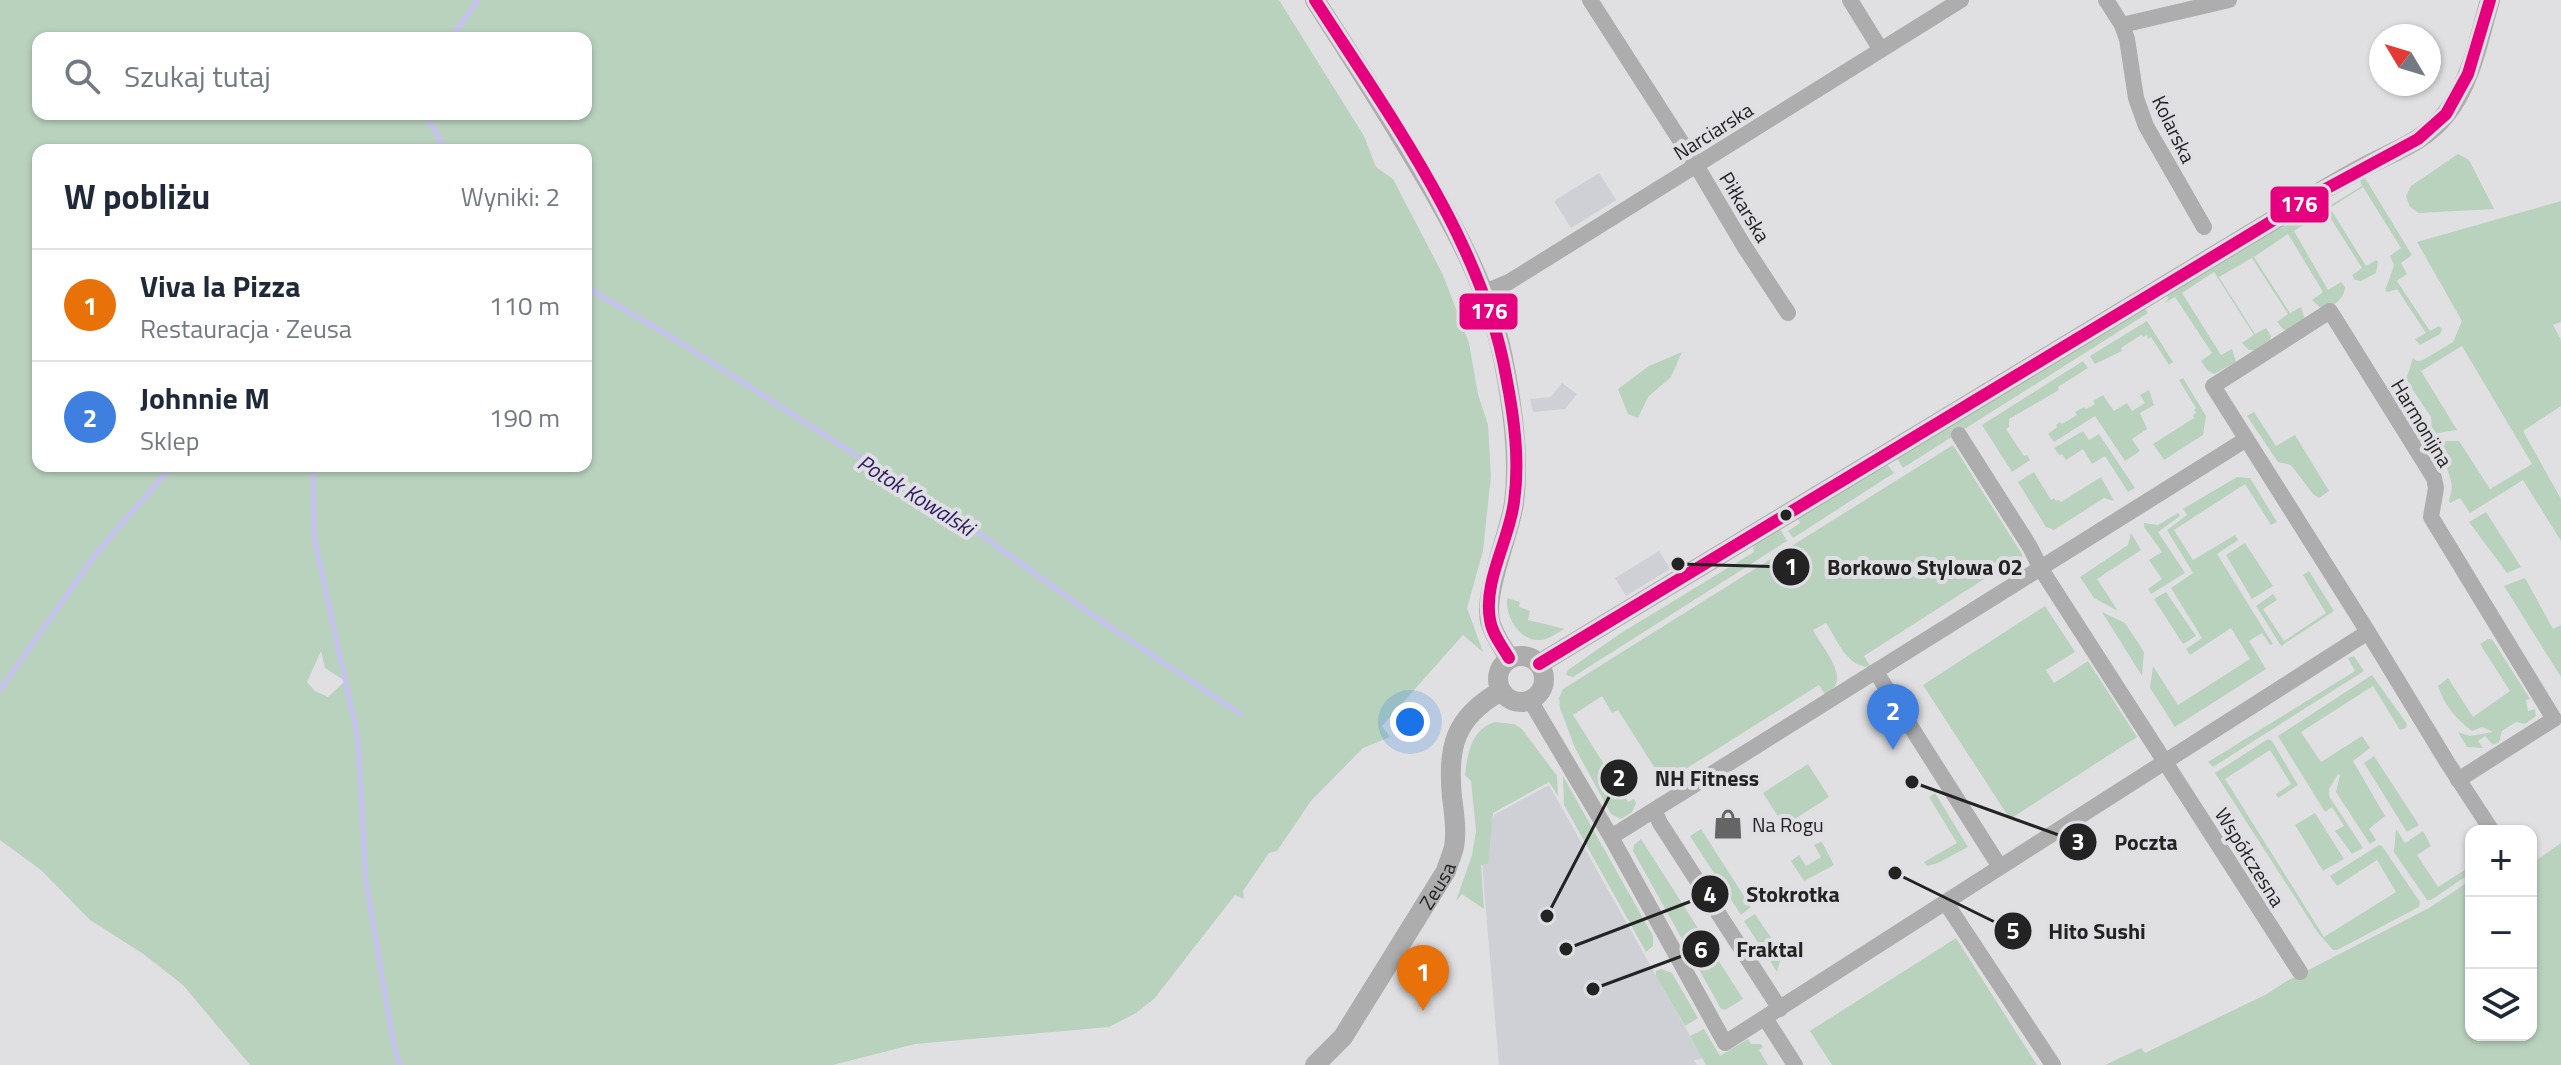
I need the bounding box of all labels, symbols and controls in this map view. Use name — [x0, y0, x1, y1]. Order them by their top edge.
north arrow — [2369, 24, 2441, 96]
search box — [32, 32, 592, 120]
text: Szukaj tutaj — [124, 53, 271, 99]
icon: search — [60, 54, 104, 98]
street label: Kolarska — [2144, 90, 2204, 168]
street label: Narciarska — [1667, 94, 1759, 168]
street label: Piłkarska — [1712, 166, 1778, 248]
text: W pobliżu — [64, 170, 210, 222]
text: Wyniki: 2 — [461, 177, 560, 216]
line badge: 176 — [2269, 185, 2330, 224]
text: 176 — [2281, 187, 2317, 221]
text: Viva la Pizza — [140, 263, 301, 309]
text: 1 — [83, 286, 97, 325]
text: 110 m — [489, 286, 560, 325]
line badge: 176 — [1458, 292, 1519, 331]
text: 176 — [1471, 294, 1507, 328]
text: Restauracja · Zeusa — [140, 309, 352, 348]
street label: Harmonijna — [2383, 373, 2461, 473]
text: Johnnie M — [140, 375, 270, 421]
text: 2 — [83, 398, 97, 437]
text: 190 m — [489, 398, 560, 437]
text: Sklep — [140, 421, 199, 460]
water label: Potok Kowalski — [851, 446, 983, 546]
unlabelled marker — [1778, 507, 1794, 523]
callout: Borkowo Stylowa 02 — [1771, 544, 2039, 590]
text: 1 — [1784, 548, 1798, 584]
text: Borkowo Stylowa 02 — [1827, 550, 2023, 584]
pin: 2 — [1867, 684, 1919, 750]
your location — [1390, 702, 1430, 742]
callout: NH Fitness — [1599, 755, 1775, 801]
text: 2 — [1612, 759, 1626, 795]
text: NH Fitness — [1655, 761, 1759, 795]
street label: Współczesna — [2207, 801, 2293, 913]
shop icon: Na Rogu — [1711, 807, 1745, 841]
place label: Na Rogu — [1752, 809, 1824, 840]
callout: Poczta — [2058, 819, 2194, 865]
text: 3 — [2071, 823, 2085, 859]
text: Poczta — [2114, 825, 2178, 859]
map controls — [2465, 825, 2537, 1041]
button: + — [2465, 825, 2537, 897]
street label: Zeusa — [1411, 858, 1463, 915]
callout: Stokrotka — [1690, 871, 1855, 917]
text: 4 — [1703, 876, 1717, 912]
text: Stokrotka — [1746, 877, 1840, 911]
button: − — [2465, 897, 2537, 969]
callout: Hito Sushi — [1993, 908, 2162, 954]
text: 5 — [2006, 912, 2020, 948]
text: Hito Sushi — [2048, 914, 2146, 948]
callout: Fraktal — [1681, 926, 1820, 972]
text: 6 — [1694, 931, 1708, 967]
text: Fraktal — [1736, 932, 1804, 966]
pin: 1 — [1397, 945, 1449, 1011]
button: layers — [2465, 969, 2537, 1041]

